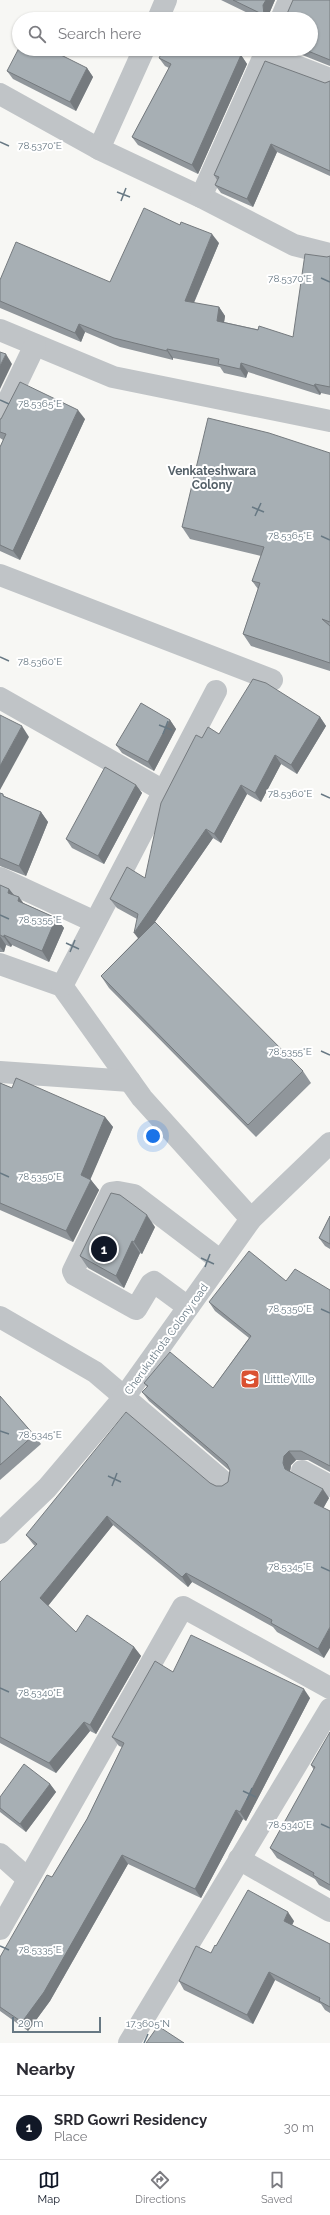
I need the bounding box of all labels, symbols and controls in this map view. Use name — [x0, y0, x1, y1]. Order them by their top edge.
search box — [12, 12, 318, 56]
icon: search — [26, 23, 48, 45]
text: Search here — [58, 25, 141, 43]
text: 78.5370°E — [18, 140, 62, 151]
text: 78.5370°E — [268, 273, 312, 284]
text: 78.5365°E — [18, 398, 62, 409]
district label: Venkateshwara Colony — [168, 464, 256, 492]
text: 78.5365°E — [268, 530, 312, 541]
text: 78.5360°E — [18, 656, 62, 667]
text: 78.5360°E — [268, 788, 312, 799]
text: 78.5355°E — [18, 914, 62, 925]
text: 78.5355°E — [268, 1046, 312, 1057]
your location — [143, 1126, 163, 1146]
text: 78.5350°E — [18, 1171, 62, 1182]
pin: 1 — [91, 1234, 117, 1264]
street label: Cherukuthota Colony road — [122, 1281, 211, 1397]
text: 78.5350°E — [268, 1303, 312, 1314]
school or university icon: Little Ville — [239, 1368, 261, 1390]
place label: Little Ville — [264, 1373, 315, 1386]
text: 78.5345°E — [18, 1429, 62, 1440]
text: 78.5345°E — [268, 1561, 312, 1572]
text: 78.5340°E — [18, 1687, 62, 1698]
text: 78.5340°E — [268, 1819, 312, 1830]
text: 78.5335°E — [18, 1944, 62, 1955]
scale bar — [12, 2015, 101, 2034]
text: 20 m — [18, 2017, 43, 2030]
text: 17.3605°N — [126, 2018, 170, 2029]
text: Nearby — [16, 2059, 75, 2079]
text: SRD Gowri Residency — [54, 2111, 207, 2129]
text: 1 — [26, 2120, 32, 2135]
text: 30 m — [284, 2120, 314, 2135]
text: Place — [54, 2129, 87, 2144]
tab: Map — [38, 2169, 60, 2206]
tab: Directions — [135, 2169, 186, 2206]
tab: Saved — [261, 2169, 292, 2206]

